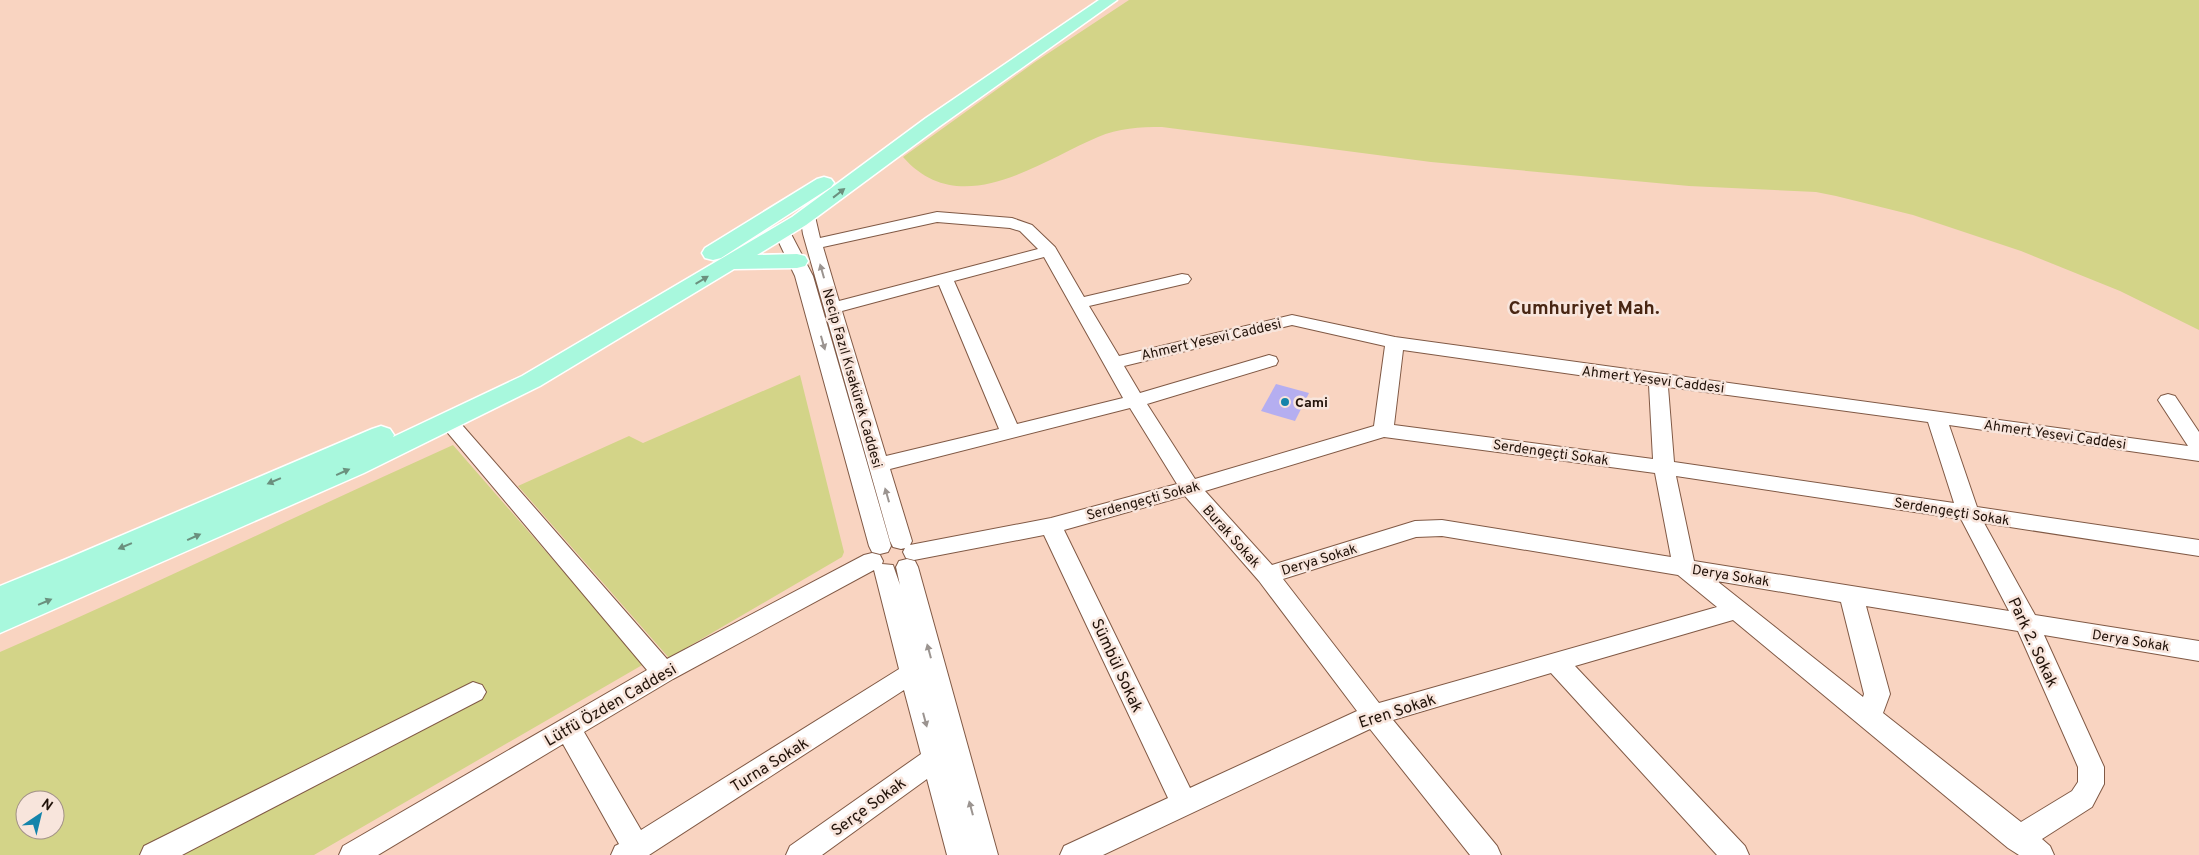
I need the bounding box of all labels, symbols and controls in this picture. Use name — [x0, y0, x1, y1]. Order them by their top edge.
one-way arrow — [832, 187, 845, 198]
one-way arrow — [818, 264, 826, 279]
one-way arrow — [695, 276, 708, 285]
street label: Necip Fazıl Kısakürek Caddesi — [818, 287, 885, 470]
district label: Cumhuriyet Mah. — [1509, 297, 1660, 321]
street label: Ahmert Yesevi Caddesi — [1139, 316, 1283, 365]
one-way arrow — [819, 336, 827, 351]
street label: Ahmert Yesevi Caddesi — [1581, 363, 1725, 398]
place label: Cami — [1295, 395, 1328, 412]
marker: Cami — [1279, 396, 1291, 408]
street label: Ahmert Yesevi Caddesi — [1983, 417, 2127, 454]
street label: Serdengeçti Sokak — [1492, 437, 1610, 470]
one-way arrow — [336, 467, 350, 475]
one-way arrow — [267, 478, 281, 486]
street label: Serdengeçti Sokak — [1085, 478, 1202, 525]
one-way arrow — [883, 487, 891, 502]
street label: Serdengeçti Sokak — [1893, 495, 2011, 530]
street label: Burak Sokak — [1198, 502, 1263, 572]
one-way arrow — [187, 533, 201, 541]
street label: Derya Sokak — [1280, 541, 1359, 580]
one-way arrow — [118, 543, 132, 551]
street label: Derya Sokak — [1691, 562, 1771, 591]
street label: Park 2. Sokak — [2003, 595, 2062, 691]
one-way arrow — [38, 598, 53, 606]
street label: Sümbül Sokak — [1086, 616, 1147, 716]
street label: Derya Sokak — [2091, 627, 2171, 656]
one-way arrow — [925, 643, 933, 658]
street label: Lütfü Özden Caddesi — [541, 658, 680, 752]
street label: Eren Sokak — [1356, 690, 1439, 734]
one-way arrow — [921, 712, 929, 727]
street label: Turna Sokak — [727, 734, 813, 798]
street label: Serçe Sokak — [828, 774, 910, 841]
north arrow — [15, 790, 65, 840]
text: N — [38, 796, 56, 815]
one-way arrow — [967, 800, 975, 815]

